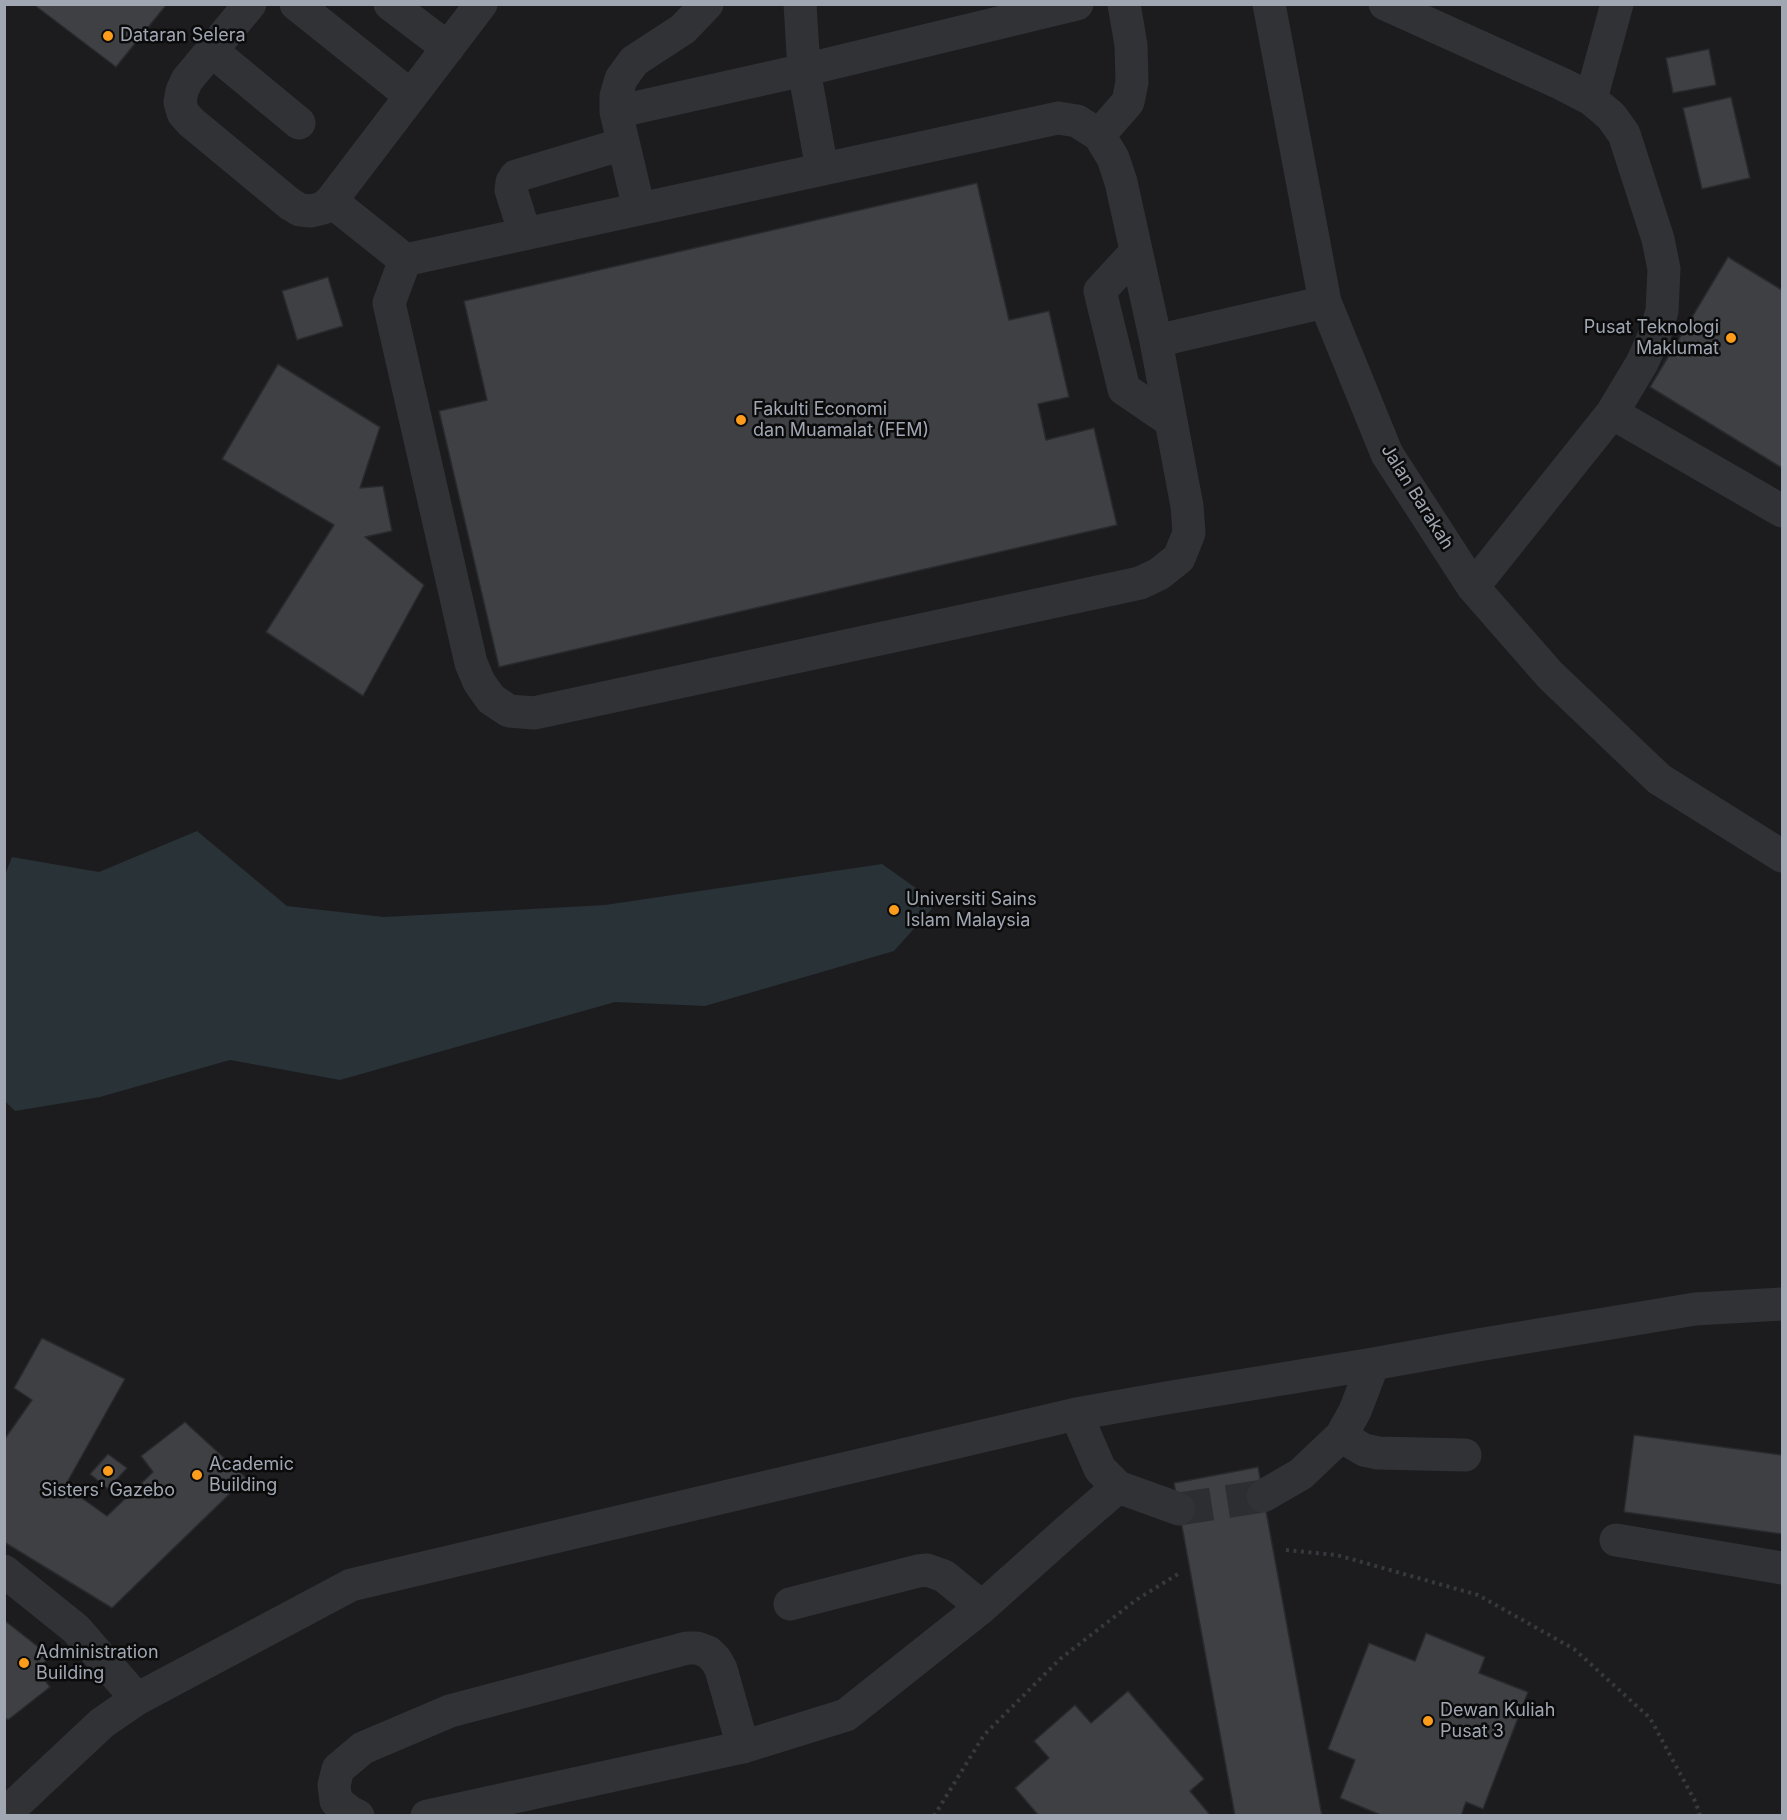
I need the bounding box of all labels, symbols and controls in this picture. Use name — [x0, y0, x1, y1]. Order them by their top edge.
place label: Dataran Selera — [120, 25, 246, 47]
marker: Dataran Selera — [101, 29, 115, 43]
place label: Pusat Teknologi Maklumat — [1584, 317, 1719, 360]
marker: Pusat Teknologi Maklumat — [1724, 331, 1738, 345]
place label: Fakulti Economi dan Muamalat (FEM) — [753, 399, 929, 442]
marker: Fakulti Economi dan Muamalat (FEM) — [734, 413, 748, 427]
street label: Jalan Barakah — [1376, 440, 1458, 554]
place label: Universiti Sains Islam Malaysia — [906, 889, 1037, 932]
marker: Universiti Sains Islam Malaysia — [887, 903, 901, 917]
place label: Academic Building — [209, 1454, 294, 1496]
marker: Sisters' Gazebo — [101, 1464, 115, 1478]
marker: Academic Building — [190, 1468, 204, 1482]
place label: Sisters' Gazebo — [41, 1480, 175, 1502]
place label: Administration Building — [36, 1642, 159, 1684]
marker: Administration Building — [17, 1656, 31, 1670]
place label: Dewan Kuliah Pusat 3 — [1440, 1700, 1555, 1742]
marker: Dewan Kuliah Pusat 3 — [1421, 1714, 1435, 1728]

